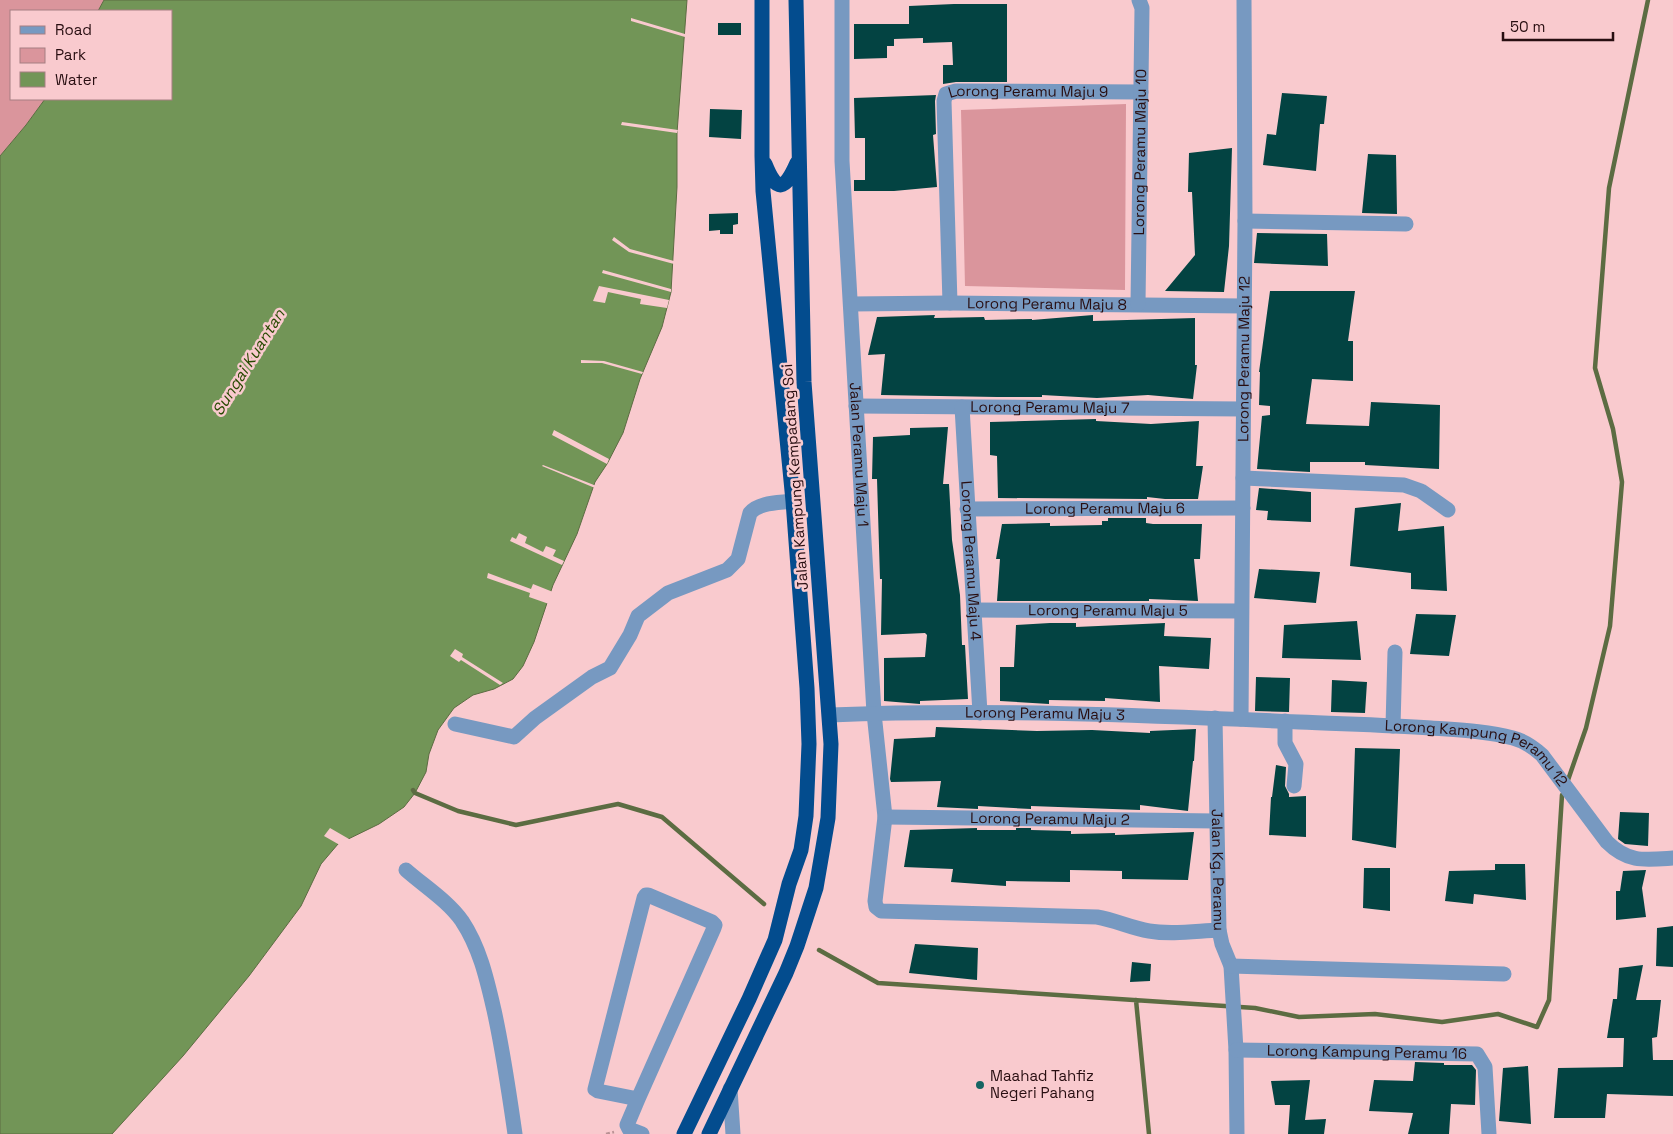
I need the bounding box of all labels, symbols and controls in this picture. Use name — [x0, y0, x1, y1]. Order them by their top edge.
legend — [10, 10, 172, 100]
scale bar — [1503, 10, 1613, 42]
text: 50 m — [1510, 17, 1545, 36]
text: Road — [55, 20, 92, 39]
text: Park — [55, 45, 86, 64]
street label: Lorong Peramu Maju 10 — [1129, 69, 1150, 235]
text: Water — [55, 70, 98, 89]
street label: Lorong Peramu Maju 9 — [946, 81, 1108, 102]
street label: Lorong Peramu Maju 12 — [1233, 276, 1254, 442]
street label: Lorong Peramu Maju 8 — [967, 293, 1127, 314]
water label: Sungai Kuantan — [207, 304, 290, 419]
street label: Jalan Kampung Kempadang Soi — [777, 363, 812, 591]
street label: Jalan Peramu Maju 1 — [846, 382, 873, 527]
street label: Lorong Peramu Maju 7 — [970, 397, 1130, 417]
street label: Lorong Peramu Maju 4 — [957, 480, 986, 641]
street label: Lorong Peramu Maju 6 — [1025, 498, 1185, 518]
street label: Lorong Peramu Maju 5 — [1028, 600, 1188, 620]
street label: Lorong Peramu Maju 3 — [965, 703, 1125, 724]
street label: Lorong Kampung Peramu 12 — [1384, 715, 1572, 790]
street label: Lorong Peramu Maju 2 — [970, 808, 1130, 829]
street label: Jalan Kg. Peramu — [1208, 809, 1229, 931]
street label: Lorong Kampung Peramu 16 — [1267, 1041, 1467, 1063]
place label: Maahad Tahfiz Negeri Pahang — [990, 1066, 1095, 1102]
marker: Maahad Tahfiz Negeri Pahang — [974, 1079, 986, 1091]

